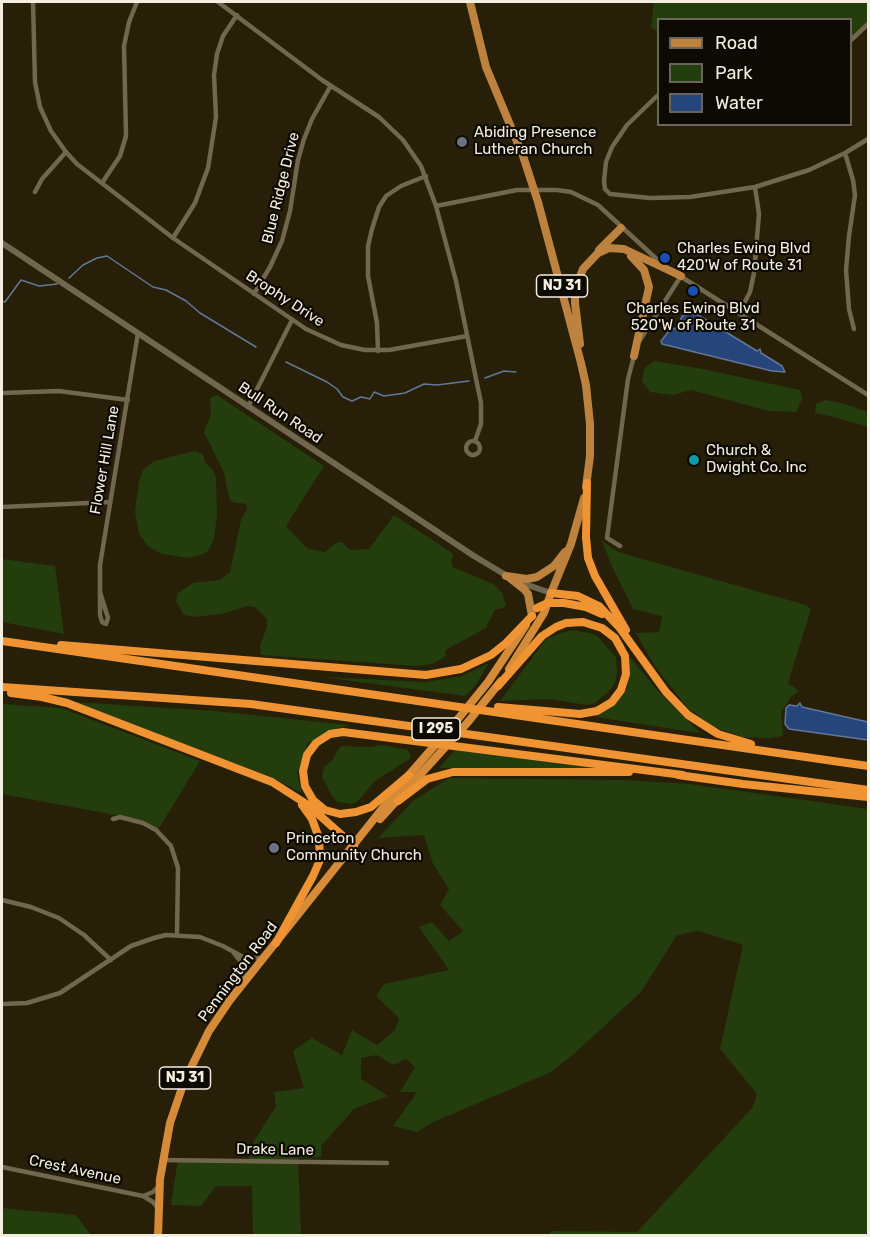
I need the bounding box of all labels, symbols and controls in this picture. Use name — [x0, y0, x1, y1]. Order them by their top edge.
legend — [657, 18, 852, 126]
text: Road — [715, 32, 758, 54]
text: Park — [715, 62, 752, 84]
text: Water — [715, 92, 763, 114]
place label: Abiding Presence Lutheran Church — [474, 124, 596, 159]
street label: Blue Ridge Drive — [258, 130, 304, 246]
marker: Abiding Presence Lutheran Church — [455, 135, 469, 149]
place label: Charles Ewing Blvd 420'W of Route 31 — [677, 240, 810, 275]
marker: Charles Ewing Blvd 420'W of Route 31 — [658, 251, 672, 265]
street label: Brophy Drive — [242, 267, 328, 331]
road number: NJ 31 — [536, 275, 588, 297]
marker: Charles Ewing Blvd 520'W of Route 31 — [686, 284, 700, 298]
place label: Charles Ewing Blvd 520'W of Route 31 — [626, 300, 760, 335]
street label: Bull Run Road — [235, 378, 325, 448]
street label: Flower Hill Lane — [87, 404, 123, 516]
place label: Church & Dwight Co. Inc — [706, 442, 807, 477]
marker: Church & Dwight Co. Inc — [687, 453, 701, 467]
road number: I 295 — [412, 718, 460, 740]
place label: Princeton Community Church — [286, 830, 422, 865]
marker: Princeton Community Church — [267, 841, 281, 855]
street label: Pennington Road — [195, 918, 281, 1026]
road number: NJ 31 — [160, 1067, 210, 1089]
street label: Drake Lane — [236, 1140, 314, 1160]
street label: Crest Avenue — [27, 1151, 123, 1189]

